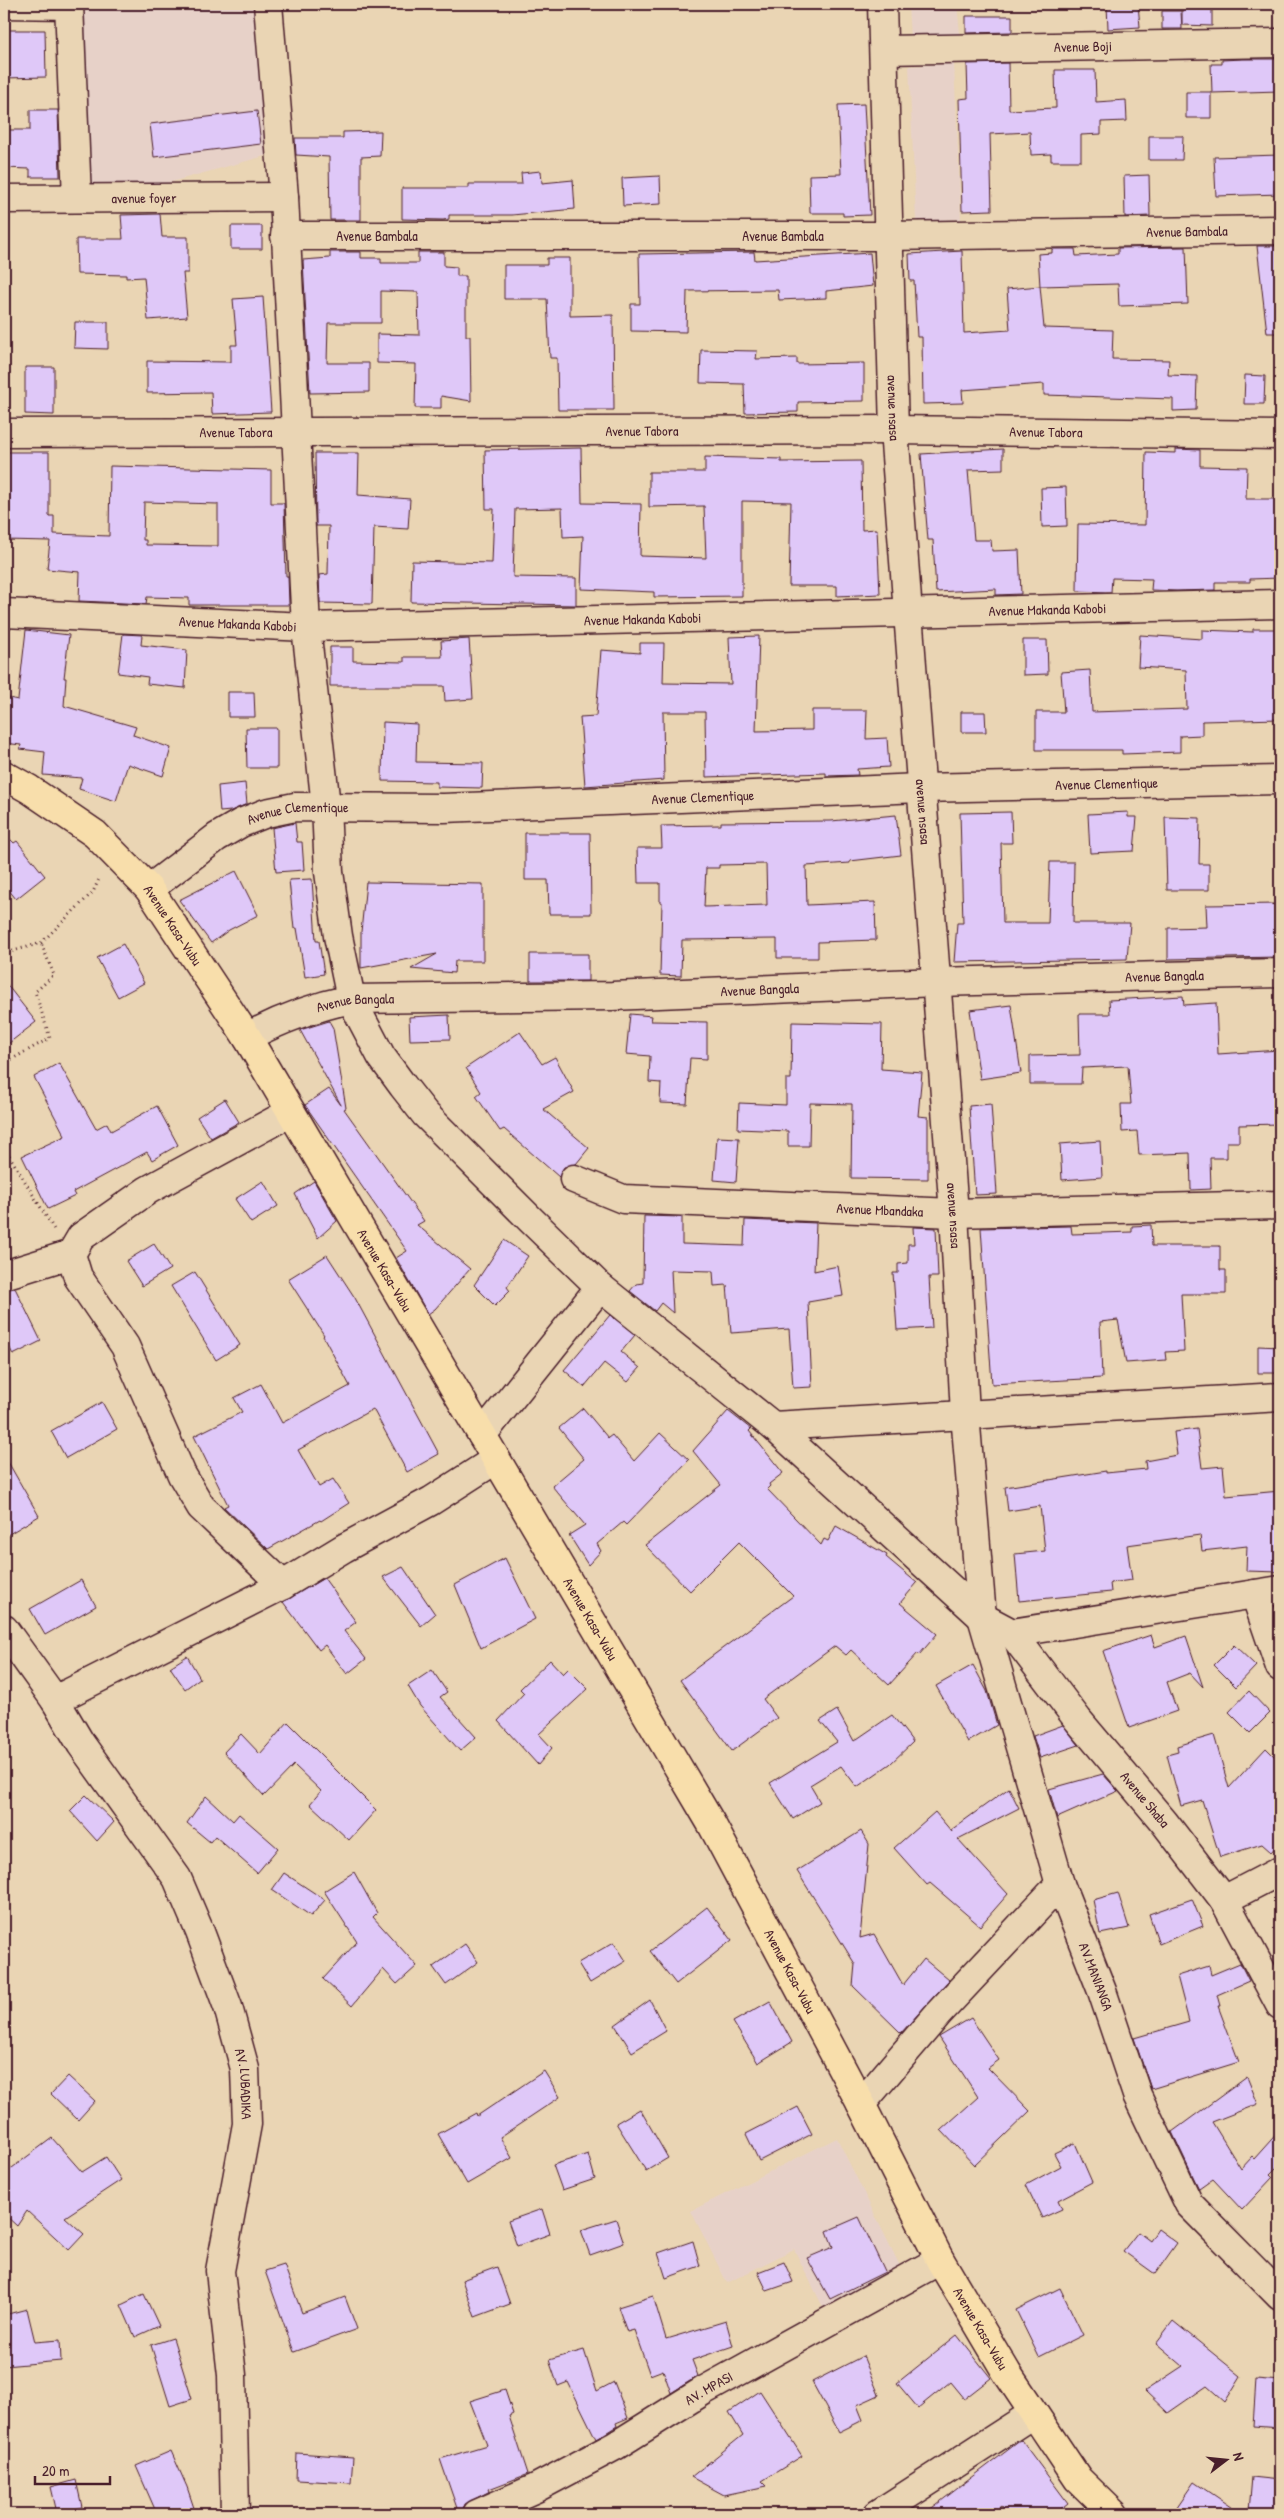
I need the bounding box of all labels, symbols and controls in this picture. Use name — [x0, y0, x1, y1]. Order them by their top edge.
street label: Avenue Boji — [1054, 36, 1112, 56]
street label: avenue foyer — [111, 188, 177, 208]
street label: Avenue Bambala — [1146, 221, 1228, 241]
street label: Avenue Bambala — [336, 226, 418, 245]
street label: Avenue Bambala — [742, 226, 824, 245]
street label: avenue nsasa — [883, 375, 905, 442]
street label: Avenue Tabora — [605, 421, 679, 440]
street label: Avenue Tabora — [1009, 421, 1083, 441]
street label: Avenue Tabora — [199, 422, 273, 441]
street label: Avenue Makanda Kabobi — [988, 598, 1106, 620]
street label: Avenue Makanda Kabobi — [584, 608, 702, 629]
street label: Avenue Makanda Kabobi — [179, 611, 297, 636]
street label: Avenue Clementique — [1055, 773, 1159, 794]
street label: avenue nsasa — [912, 778, 936, 846]
street label: Avenue Clementique — [651, 785, 755, 808]
street label: Avenue Clementique — [244, 797, 349, 829]
street label: Avenue Kasa-Vubu — [140, 881, 207, 969]
street label: Avenue Bangala — [1125, 965, 1205, 986]
street label: Avenue Bangala — [720, 978, 800, 1000]
street label: Avenue Bangala — [314, 988, 395, 1016]
street label: avenue nsasa — [943, 1182, 966, 1249]
street label: Avenue Mbandaka — [836, 1198, 924, 1221]
street label: Avenue Kasa-Vubu — [353, 1225, 417, 1315]
street label: Avenue Kasa-Vubu — [559, 1574, 623, 1664]
street label: Avenue Shaba — [1116, 1767, 1175, 1832]
street label: Avenue Kasa-Vubu — [760, 1926, 821, 2017]
street label: AV.MANIANGA — [1075, 1940, 1118, 2013]
street label: AV. LUBADIKA — [231, 2046, 257, 2120]
street label: Avenue Kasa-Vubu — [949, 2283, 1013, 2374]
street label: AV. MPASI — [681, 2366, 736, 2409]
north arrow — [1202, 2436, 1252, 2486]
text: N — [1229, 2450, 1249, 2463]
scale bar — [35, 2453, 110, 2485]
text: 20 m — [42, 2460, 69, 2481]

